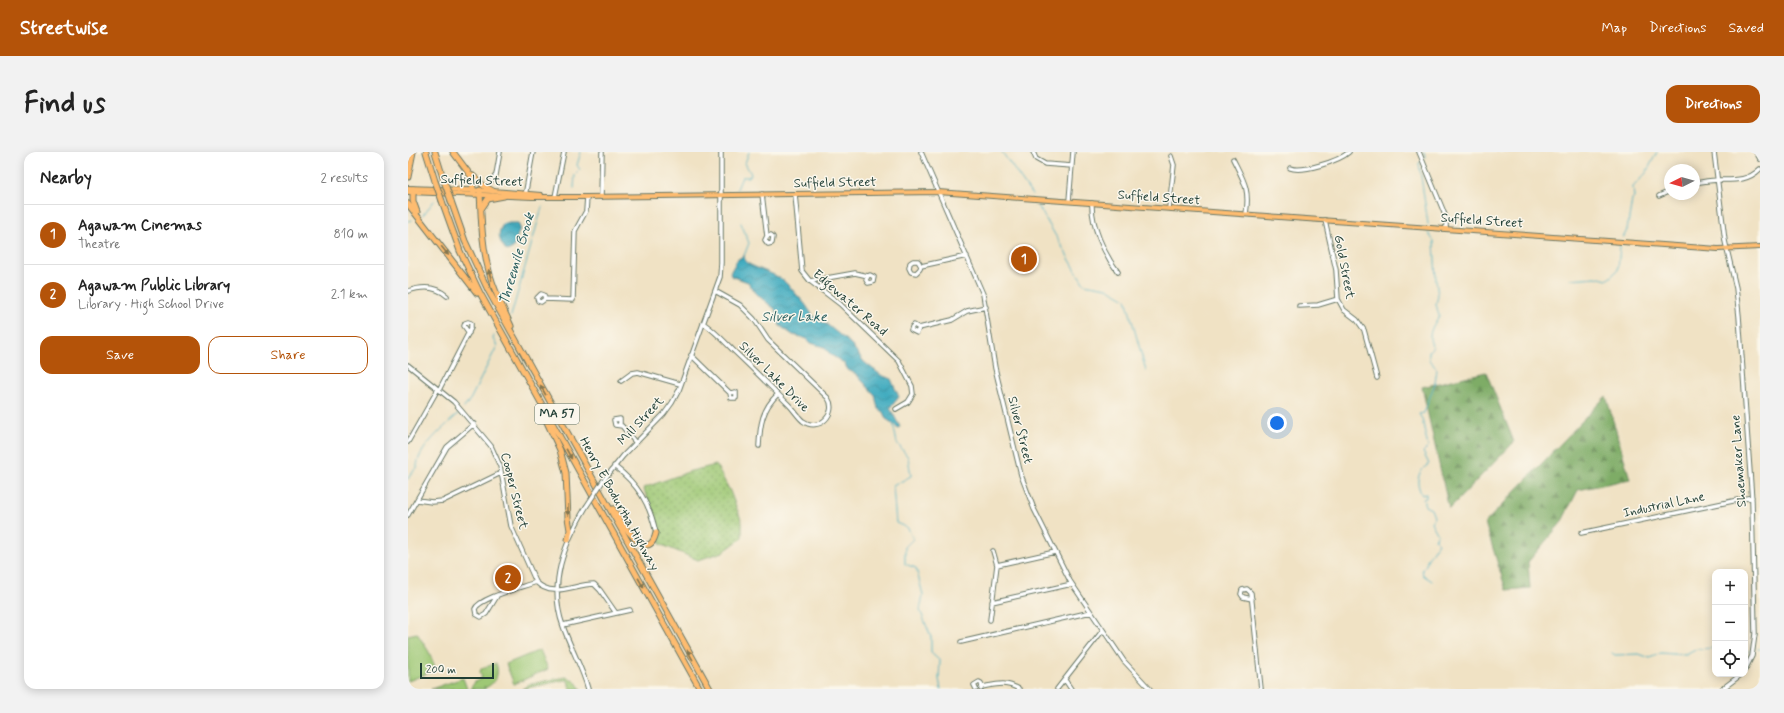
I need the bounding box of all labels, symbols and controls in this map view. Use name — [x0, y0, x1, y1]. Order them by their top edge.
text: Streetwise — [20, 16, 108, 41]
text: Map — [1601, 19, 1627, 37]
text: Directions — [1649, 19, 1707, 37]
text: Saved — [1729, 19, 1764, 37]
button: Directions — [1666, 85, 1760, 123]
text: Find us — [24, 86, 105, 123]
north arrow — [1664, 164, 1700, 200]
text: Nearby — [40, 167, 92, 189]
text: 2 results — [321, 170, 368, 187]
street label: Suffield Street — [440, 171, 524, 191]
street label: Suffield Street — [793, 174, 877, 192]
street label: Suffield Street — [1117, 187, 1201, 209]
water label: Threemile Brook — [495, 210, 539, 307]
street label: Suffield Street — [1440, 210, 1524, 232]
text: Agawam Cinemas — [78, 216, 202, 236]
text: 1 — [50, 226, 56, 243]
text: 810 m — [333, 226, 368, 243]
street label: Gold Street — [1329, 234, 1359, 301]
text: Theatre — [78, 236, 120, 253]
pin: 1 — [1011, 244, 1037, 274]
one-way arrow — [440, 245, 449, 256]
street label: Edgewater Road — [808, 266, 891, 342]
one-way arrow — [487, 268, 493, 280]
text: Agawam Public Library — [78, 276, 230, 296]
text: 2 — [50, 286, 56, 303]
text: 2.1 km — [331, 286, 368, 303]
text: Library · High School Drive — [78, 296, 224, 313]
water label: Silver Lake — [761, 308, 828, 326]
button: Save — [40, 336, 200, 374]
button: Share — [208, 336, 368, 374]
street label: Silver Lake Drive — [735, 338, 813, 416]
one-way arrow — [540, 384, 547, 396]
street label: Mill Street — [614, 393, 668, 449]
street label: Silver Street — [1003, 395, 1037, 465]
road number: MA 57 — [535, 404, 579, 424]
your location — [1267, 413, 1287, 433]
street label: Shoemaker Lane — [1727, 414, 1751, 508]
street label: Henry E Bodurtha Highway — [573, 434, 663, 575]
one-way arrow — [565, 448, 572, 459]
street label: Cooper Street — [496, 451, 532, 531]
street label: Industrial Lane — [1622, 488, 1706, 522]
one-way arrow — [565, 504, 571, 517]
pin: 2 — [495, 563, 521, 593]
map controls — [1712, 569, 1748, 677]
button: + — [1712, 569, 1748, 605]
one-way arrow — [637, 577, 644, 589]
button: − — [1712, 605, 1748, 641]
button: locate — [1712, 641, 1748, 677]
one-way arrow — [687, 649, 693, 661]
scale bar — [420, 661, 494, 680]
text: 200 m — [426, 663, 456, 677]

